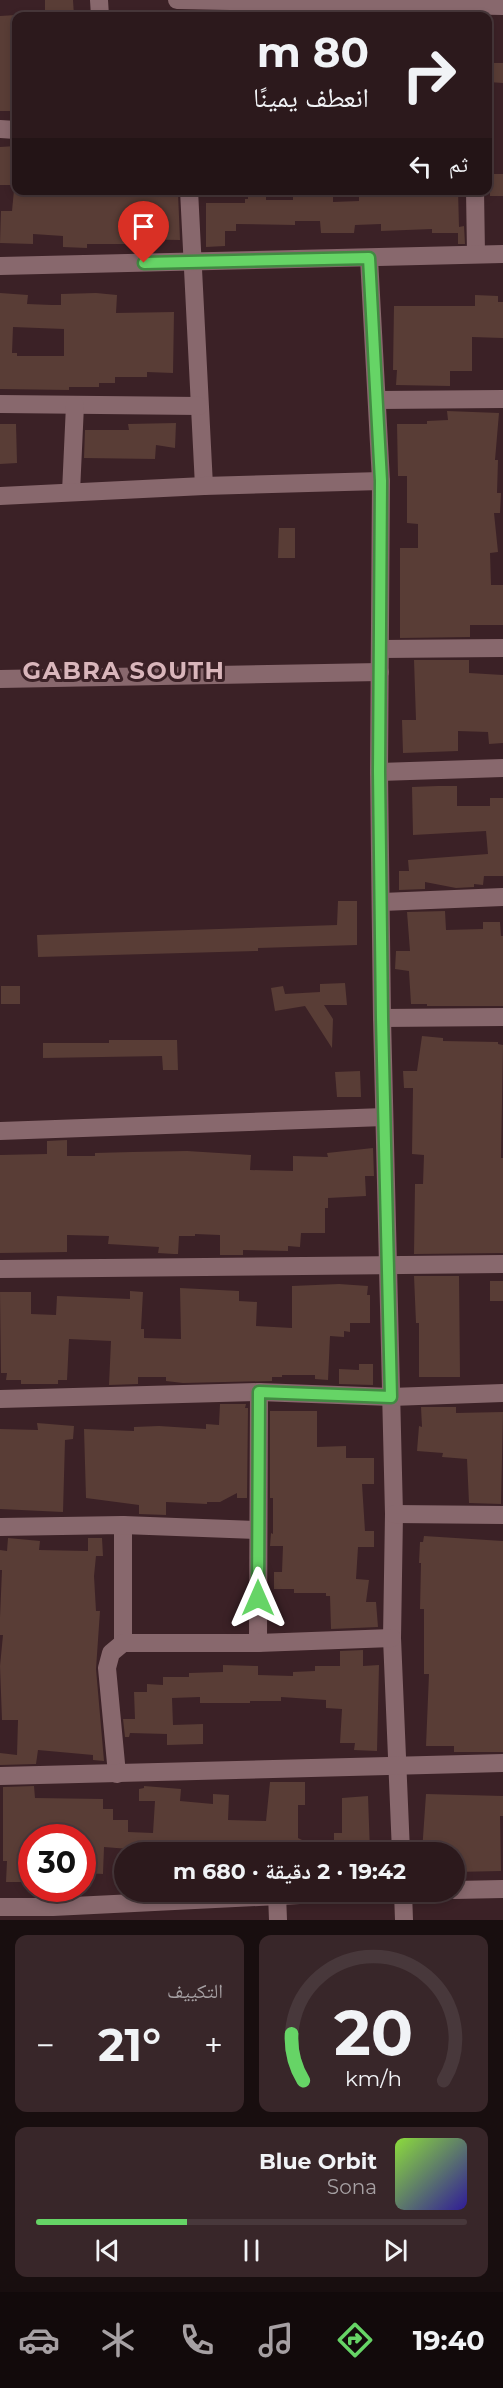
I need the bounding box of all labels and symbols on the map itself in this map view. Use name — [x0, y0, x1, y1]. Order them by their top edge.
pin — [118, 201, 169, 263]
district label: GABRA SOUTH — [23, 656, 225, 685]
position arrow — [226, 1566, 290, 1630]
speed limit sign: 30 — [18, 1824, 96, 1902]

